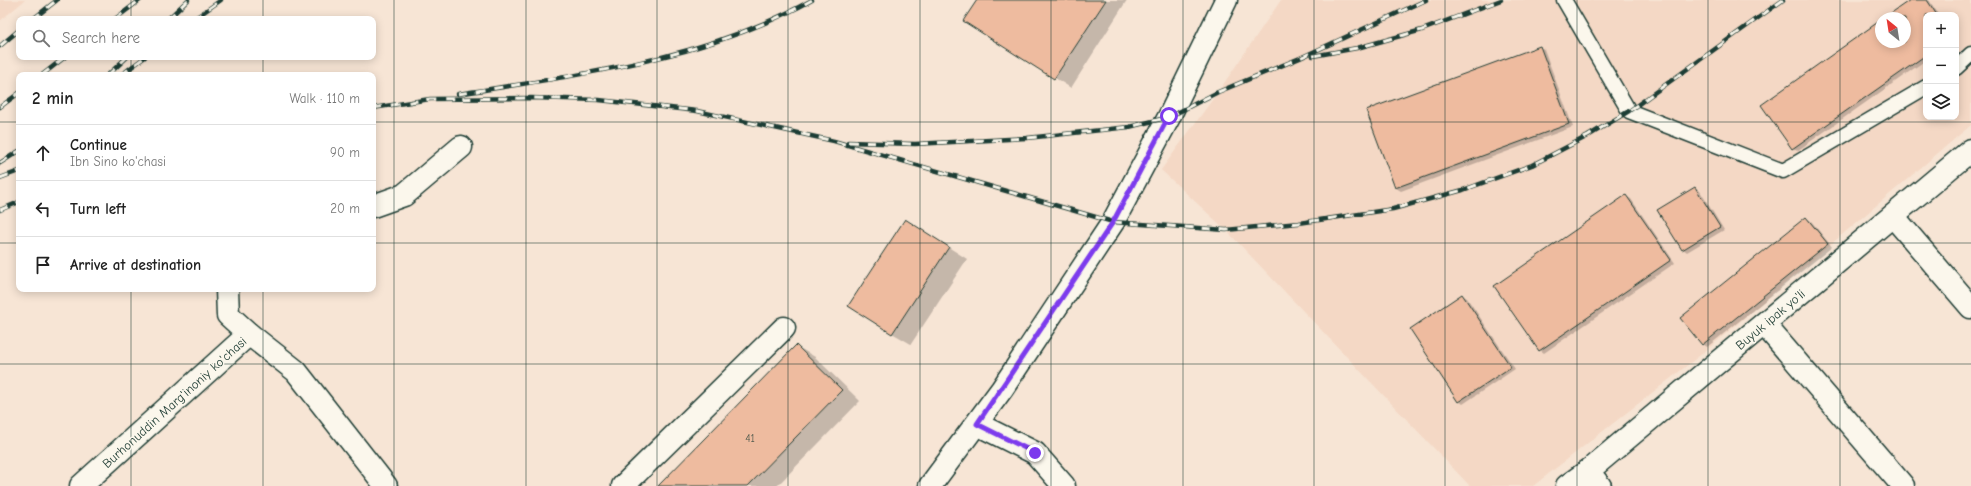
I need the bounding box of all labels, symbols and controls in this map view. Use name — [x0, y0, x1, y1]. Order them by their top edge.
north arrow — [1875, 12, 1911, 48]
map controls — [1923, 12, 1959, 120]
button: + — [1923, 12, 1959, 48]
search box — [16, 16, 376, 60]
icon: search — [30, 27, 52, 49]
text: Search here — [62, 29, 140, 47]
button: − — [1923, 48, 1959, 84]
button: layers — [1923, 84, 1959, 120]
text: 2 min — [32, 89, 73, 108]
text: Walk · 110 m — [289, 91, 360, 106]
route start — [1160, 107, 1178, 125]
text: Continue — [70, 136, 127, 154]
icon: ahead — [32, 142, 54, 164]
text: 90 m — [330, 145, 360, 160]
text: Ibn Sino ko'chasi — [70, 154, 166, 169]
icon: left — [32, 198, 54, 220]
text: Turn left — [70, 200, 126, 218]
text: 20 m — [330, 201, 360, 216]
icon: arrive — [32, 254, 54, 276]
text: Arrive at destination — [70, 256, 201, 274]
street label: Buyuk ipak yo'li — [1733, 286, 1808, 353]
street label: Burhonuddin Marg'inoniy ko'chasi — [99, 334, 249, 471]
house number: 41 — [745, 432, 755, 445]
route end — [1026, 444, 1044, 462]

